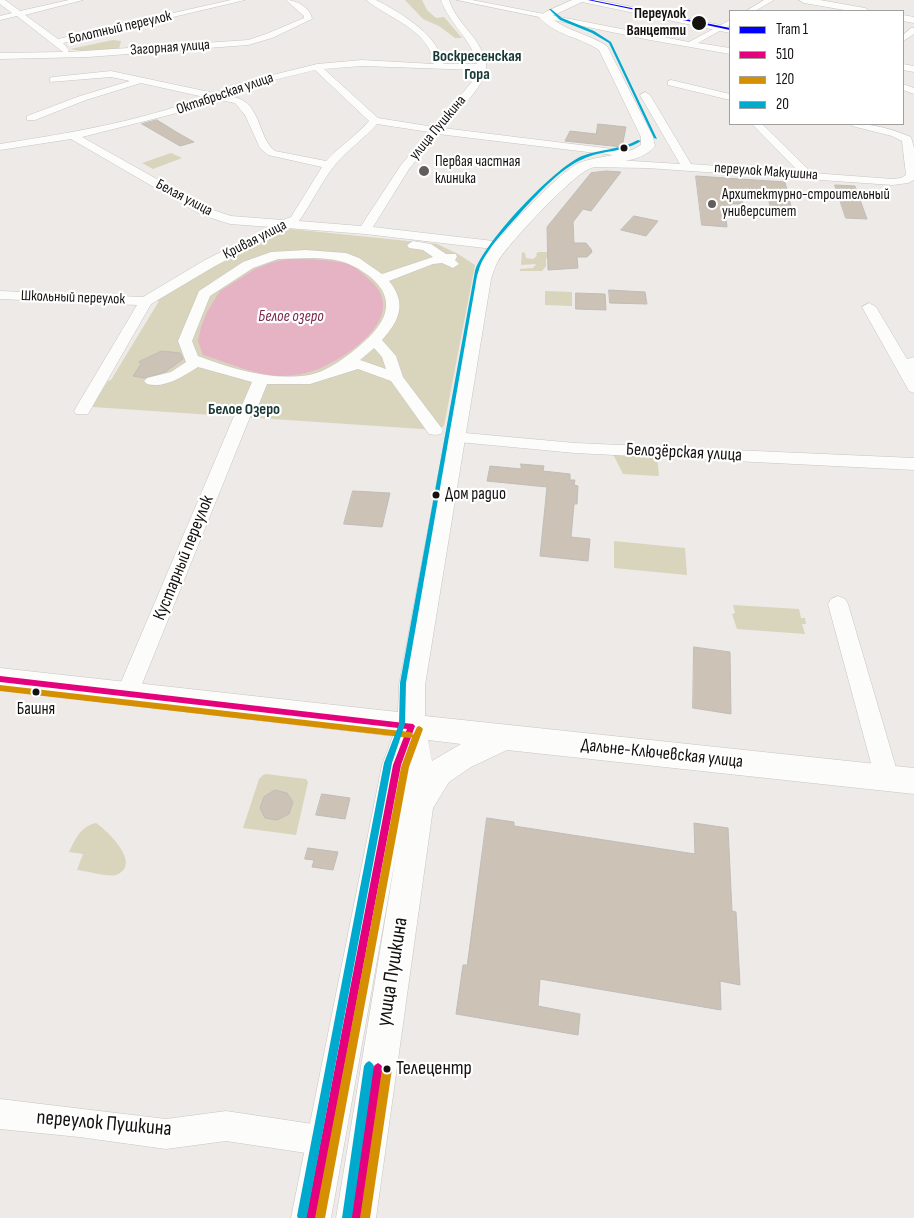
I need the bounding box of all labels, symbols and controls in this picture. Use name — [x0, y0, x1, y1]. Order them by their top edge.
place label: Переулок Ванцетти — [626, 5, 686, 40]
street label: Болотный переулок — [67, 7, 173, 49]
legend — [729, 10, 904, 125]
marker: Переулок Ванцетти — [690, 14, 708, 32]
text: Tram 1 — [776, 20, 808, 39]
street label: Загорная улица — [130, 36, 210, 60]
text: 510 — [776, 45, 794, 64]
district label: Воскресенская Гора — [432, 47, 522, 85]
street label: Октябрьская улица — [174, 69, 276, 119]
text: 120 — [776, 70, 794, 89]
street label: улица Пушкина — [406, 92, 470, 164]
text: 20 — [776, 95, 789, 114]
unlabelled marker — [619, 143, 629, 153]
place label: Первая частная клиника — [435, 153, 520, 188]
street label: переулок Макушина — [714, 159, 818, 185]
marker: Первая частная клиника — [417, 164, 431, 178]
street label: Белая улица — [153, 176, 215, 220]
place label: Архитектурно-строительный университет — [722, 186, 890, 221]
marker: Архитектурно-строительный университет — [706, 198, 718, 210]
street label: Кривая улица — [220, 216, 290, 264]
street label: Школьный переулок — [21, 287, 125, 309]
water label: Белое озеро — [258, 307, 324, 327]
district label: Белое Озеро — [208, 400, 280, 420]
street label: Белозёрская улица — [626, 439, 742, 467]
place label: Дом радио — [445, 485, 506, 505]
marker: Дом радио — [431, 490, 441, 500]
street label: Кустарный переулок — [149, 492, 219, 624]
marker: Башня — [31, 687, 41, 697]
place label: Башня — [17, 700, 55, 720]
street label: Дальне-Ключевская улица — [580, 735, 744, 773]
street label: улица Пушкина — [372, 916, 414, 1028]
place label: Телецентр — [396, 1057, 472, 1081]
marker: Телецентр — [382, 1064, 392, 1074]
street label: переулок Пушкина — [35, 1106, 173, 1142]

